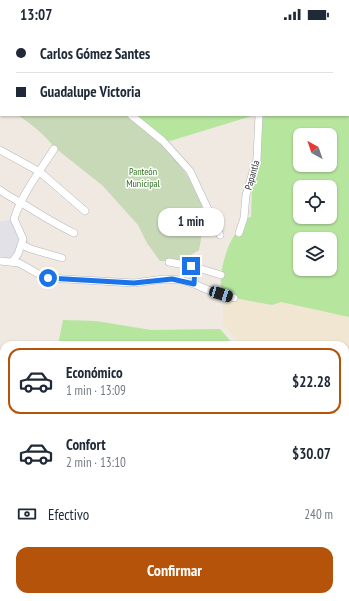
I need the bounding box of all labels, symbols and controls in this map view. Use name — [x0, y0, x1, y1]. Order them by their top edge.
text: 13:07 — [20, 5, 52, 24]
text: Carlos Gómez Santes — [40, 44, 150, 63]
text: Guadalupe Victoria — [40, 82, 141, 101]
north arrow — [293, 128, 337, 172]
map controls — [293, 128, 337, 276]
street label: Papantla — [242, 159, 262, 191]
park label: Panteón Municipal — [126, 165, 161, 190]
button: locate — [293, 180, 337, 224]
callout: 1 min — [158, 208, 224, 236]
text: 1 min — [178, 213, 204, 230]
button: layers — [293, 232, 337, 276]
route end — [182, 257, 200, 275]
route start — [39, 269, 57, 287]
car — [208, 285, 234, 303]
icon: car — [18, 363, 54, 399]
text: Económico — [66, 363, 123, 382]
text: $22.28 — [292, 372, 331, 391]
text: 1 min · 13:09 — [66, 382, 126, 399]
icon: car — [18, 435, 54, 471]
text: Confort — [66, 435, 106, 454]
text: $30.07 — [292, 444, 331, 463]
text: 2 min · 13:10 — [66, 454, 126, 471]
icon: cash — [16, 503, 38, 525]
text: Efectivo — [48, 505, 89, 524]
text: 240 m — [304, 506, 333, 523]
button: Confirmar — [16, 547, 333, 593]

